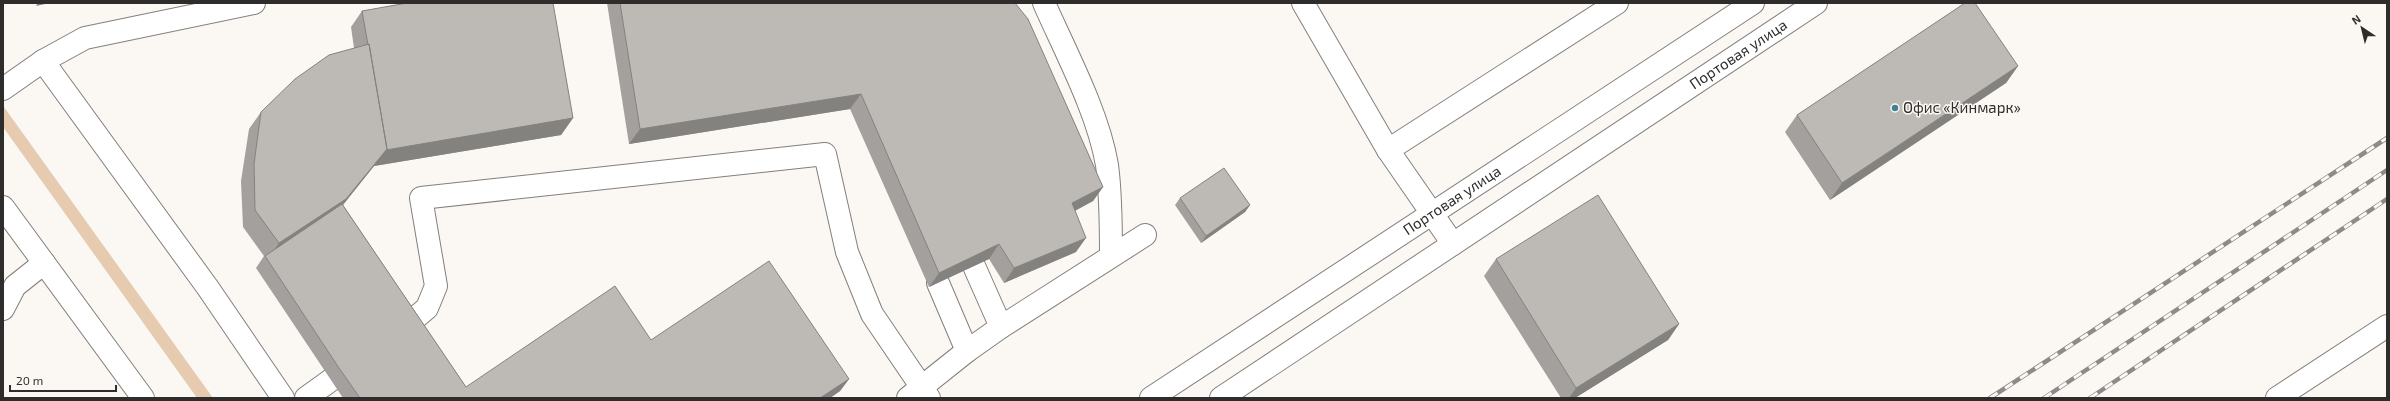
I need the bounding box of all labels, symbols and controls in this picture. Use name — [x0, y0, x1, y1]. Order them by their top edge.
north arrow — [2342, 8, 2382, 48]
text: N — [2349, 12, 2363, 27]
street label: Портовая улица — [1686, 15, 1790, 93]
place label: Офис «Кинмарк» — [1903, 98, 2021, 116]
marker: Офис «Кинмарк» — [1890, 103, 1900, 113]
street label: Портовая улица — [1399, 161, 1504, 238]
scale bar — [10, 367, 116, 393]
text: 20 m — [16, 373, 43, 387]

